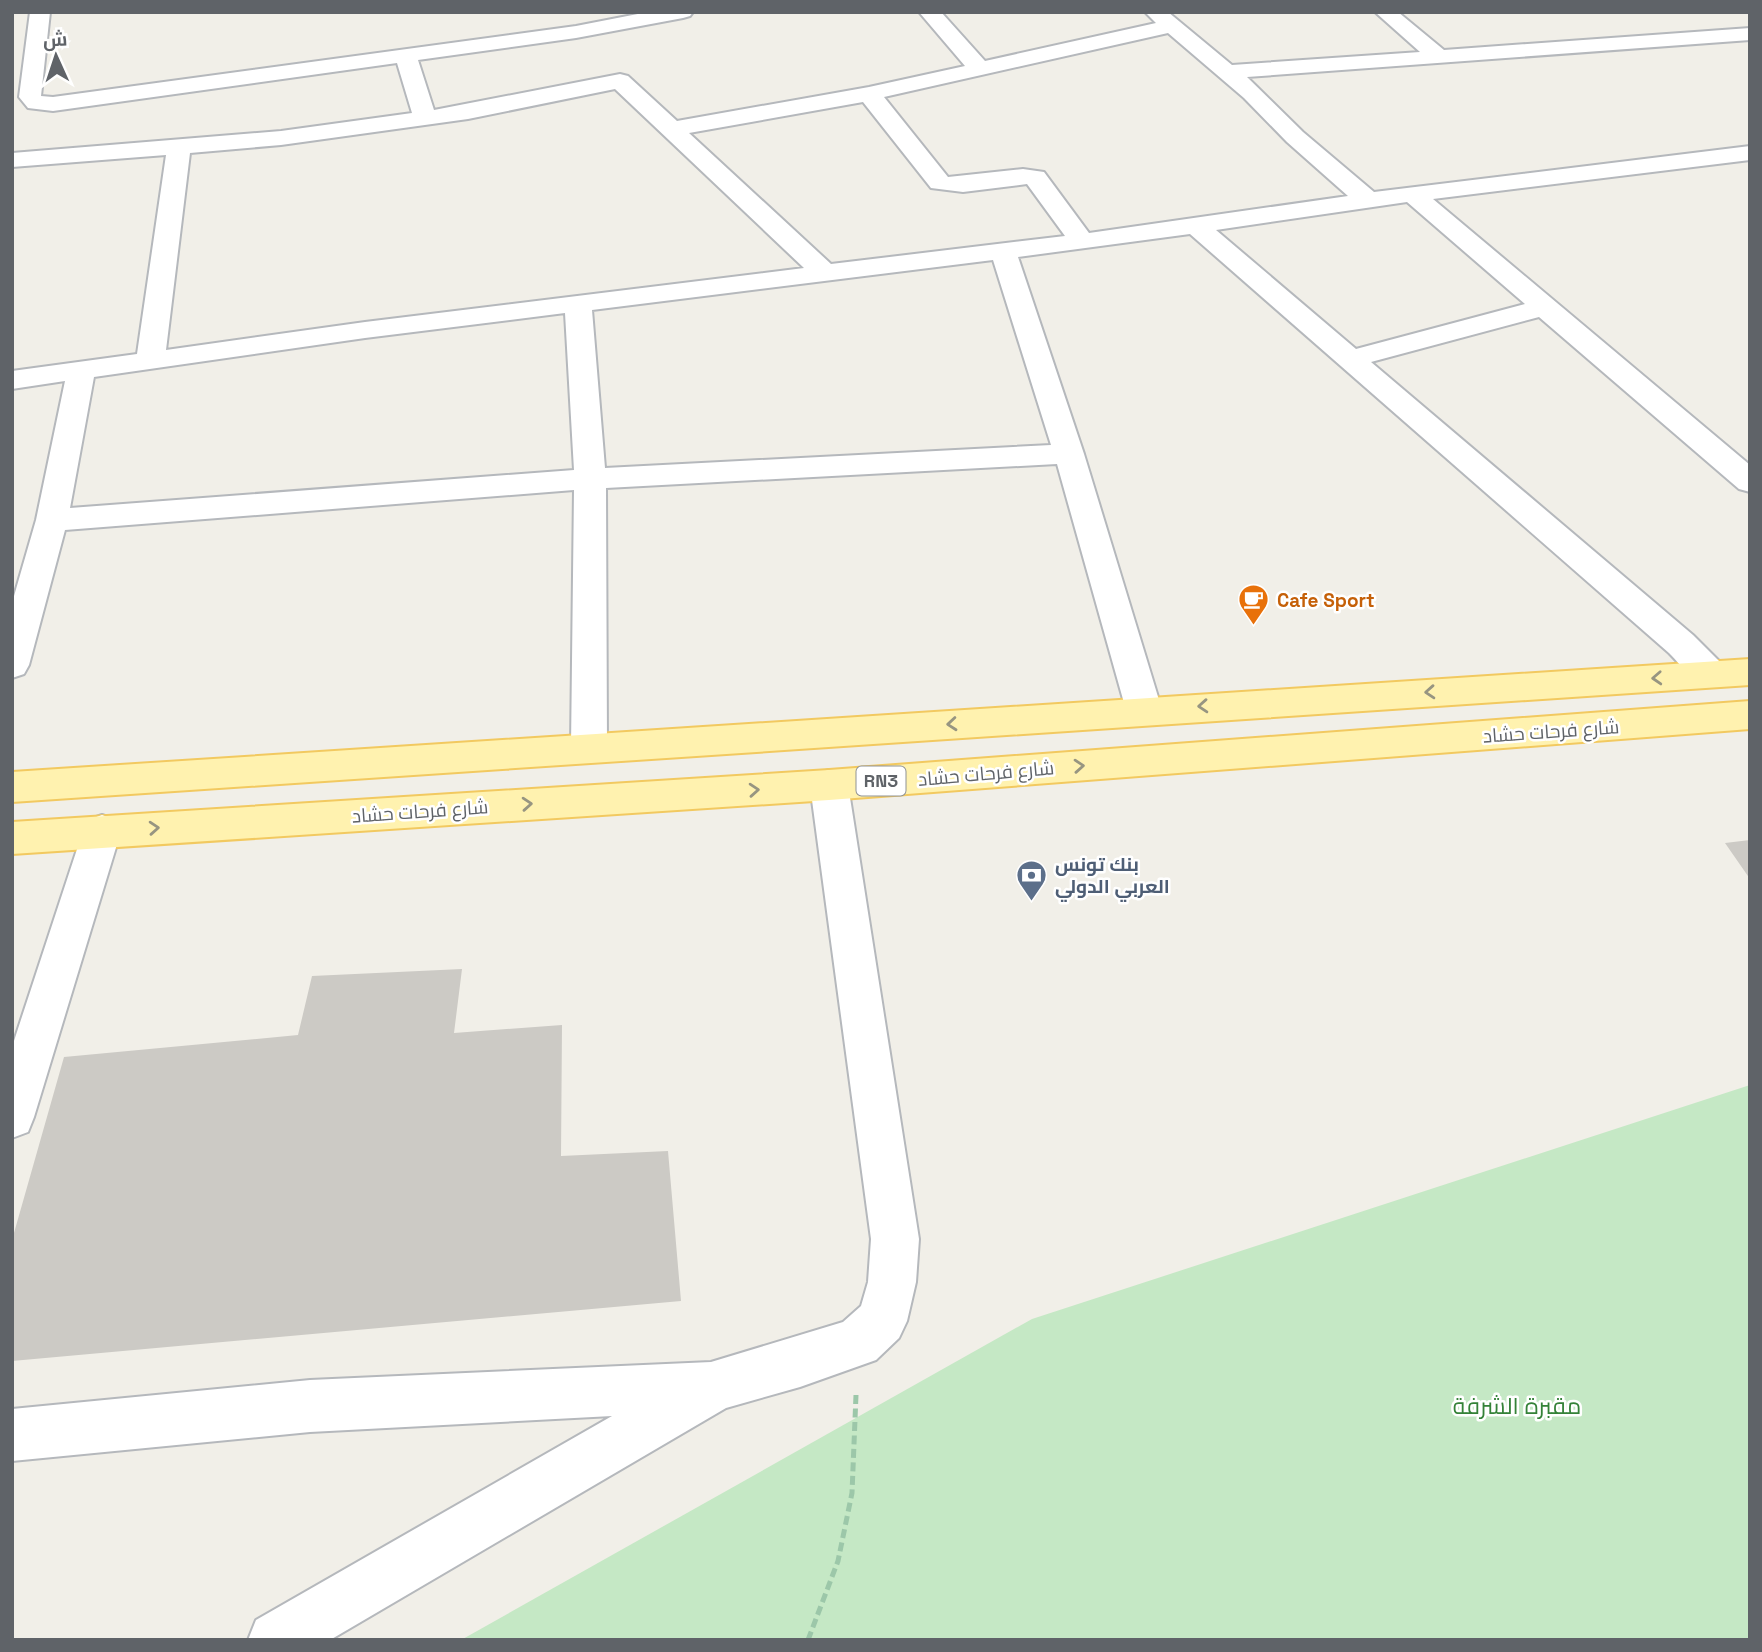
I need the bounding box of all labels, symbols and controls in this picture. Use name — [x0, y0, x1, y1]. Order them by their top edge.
north arrow — [21, 21, 91, 91]
text: ش — [42, 26, 68, 53]
cafe icon: Cafe Sport — [1237, 583, 1271, 627]
place label: Cafe Sport — [1277, 588, 1375, 613]
one-way arrow — [1651, 670, 1662, 685]
one-way arrow — [1424, 684, 1435, 699]
one-way arrow — [1197, 699, 1208, 714]
street label: شارع فرحات حشاد — [1482, 714, 1620, 750]
one-way arrow — [946, 716, 957, 731]
street label: شارع فرحات حشاد — [917, 755, 1055, 793]
one-way arrow — [1074, 758, 1085, 773]
road number: RN3 — [856, 766, 906, 796]
one-way arrow — [749, 783, 760, 798]
street label: شارع فرحات حشاد — [351, 794, 489, 830]
one-way arrow — [522, 797, 533, 812]
one-way arrow — [148, 821, 159, 836]
place label: بنك تونس العربي الدولي — [1055, 852, 1170, 902]
bank icon: بنك تونس العربي الدولي — [1015, 858, 1049, 902]
park label: مقبرة الشرفة — [1453, 1391, 1581, 1421]

